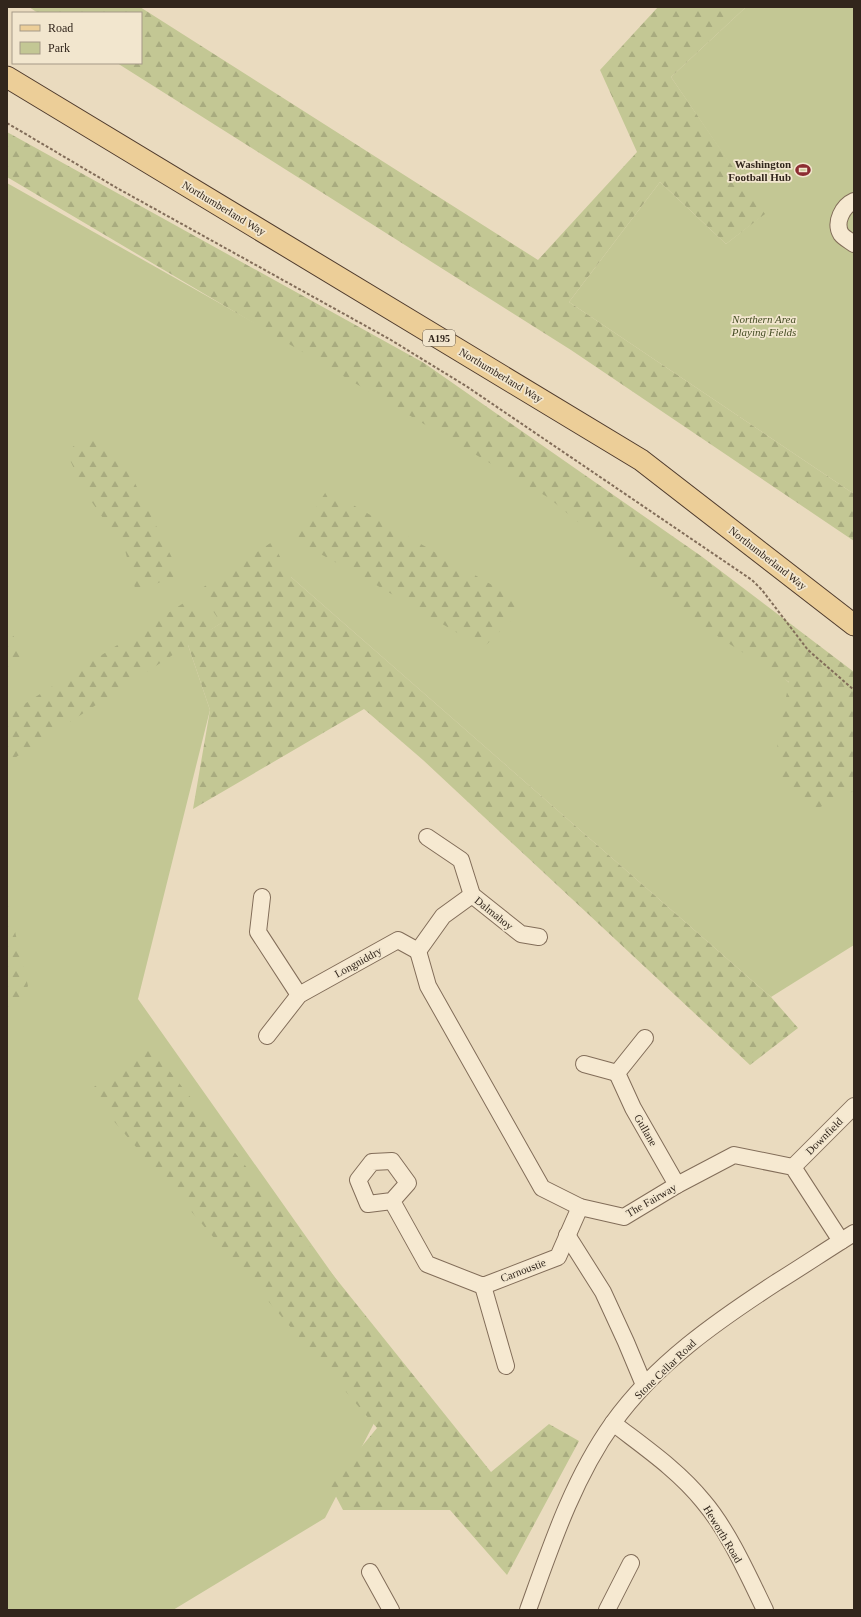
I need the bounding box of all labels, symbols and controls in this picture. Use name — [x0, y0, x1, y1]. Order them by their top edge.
legend — [12, 12, 142, 64]
text: Road — [48, 21, 73, 35]
text: Park — [48, 41, 70, 55]
place label: Washington Football Hub — [728, 158, 791, 183]
sports icon: Washington Football Hub — [794, 161, 812, 179]
street label: Northumberland Way — [180, 178, 268, 238]
park label: Northern Area Playing Fields — [731, 313, 796, 338]
road number: A195 — [423, 330, 455, 346]
street label: Northumberland Way — [457, 345, 545, 405]
street label: Northumberland Way — [727, 524, 810, 592]
street label: Dalmahoy — [472, 894, 516, 932]
street label: Longniddry — [332, 944, 384, 980]
street label: Gullane — [632, 1112, 660, 1148]
street label: Downfield — [803, 1115, 845, 1157]
street label: The Fairway — [624, 1181, 679, 1219]
street label: Carnoustie — [499, 1256, 547, 1284]
street label: Stone Cellar Road — [632, 1336, 699, 1401]
street label: Heworth Road — [701, 1503, 745, 1565]

